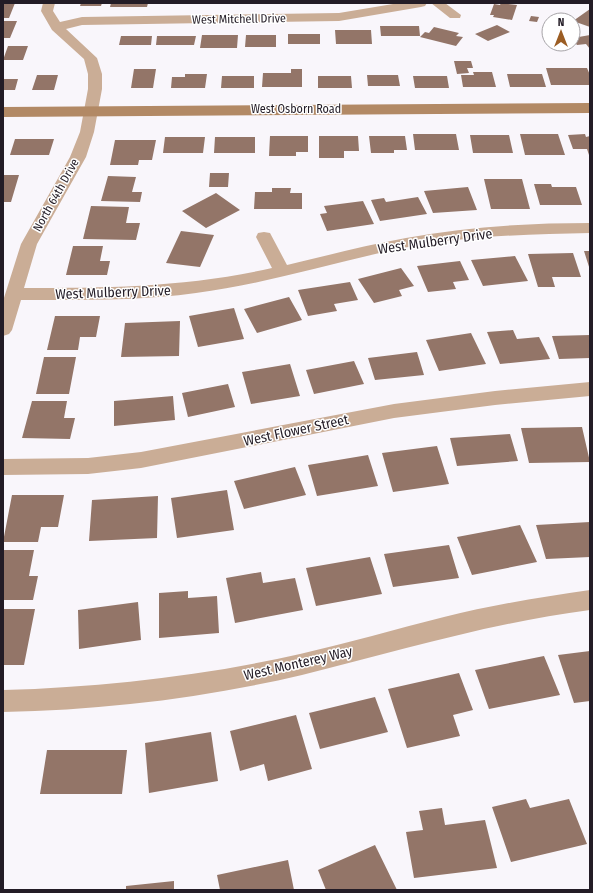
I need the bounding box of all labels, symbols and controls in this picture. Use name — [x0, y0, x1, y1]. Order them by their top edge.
street label: West Mitchell Drive — [192, 11, 286, 27]
north arrow — [541, 12, 581, 52]
text: N — [558, 16, 564, 29]
street label: West Osborn Road — [251, 102, 341, 116]
street label: North 64th Drive — [30, 156, 82, 234]
street label: West Mulberry Drive — [377, 225, 493, 258]
street label: West Mulberry Drive — [55, 282, 171, 303]
street label: West Flower Street — [242, 411, 351, 450]
street label: West Monterey Way — [242, 643, 355, 684]

